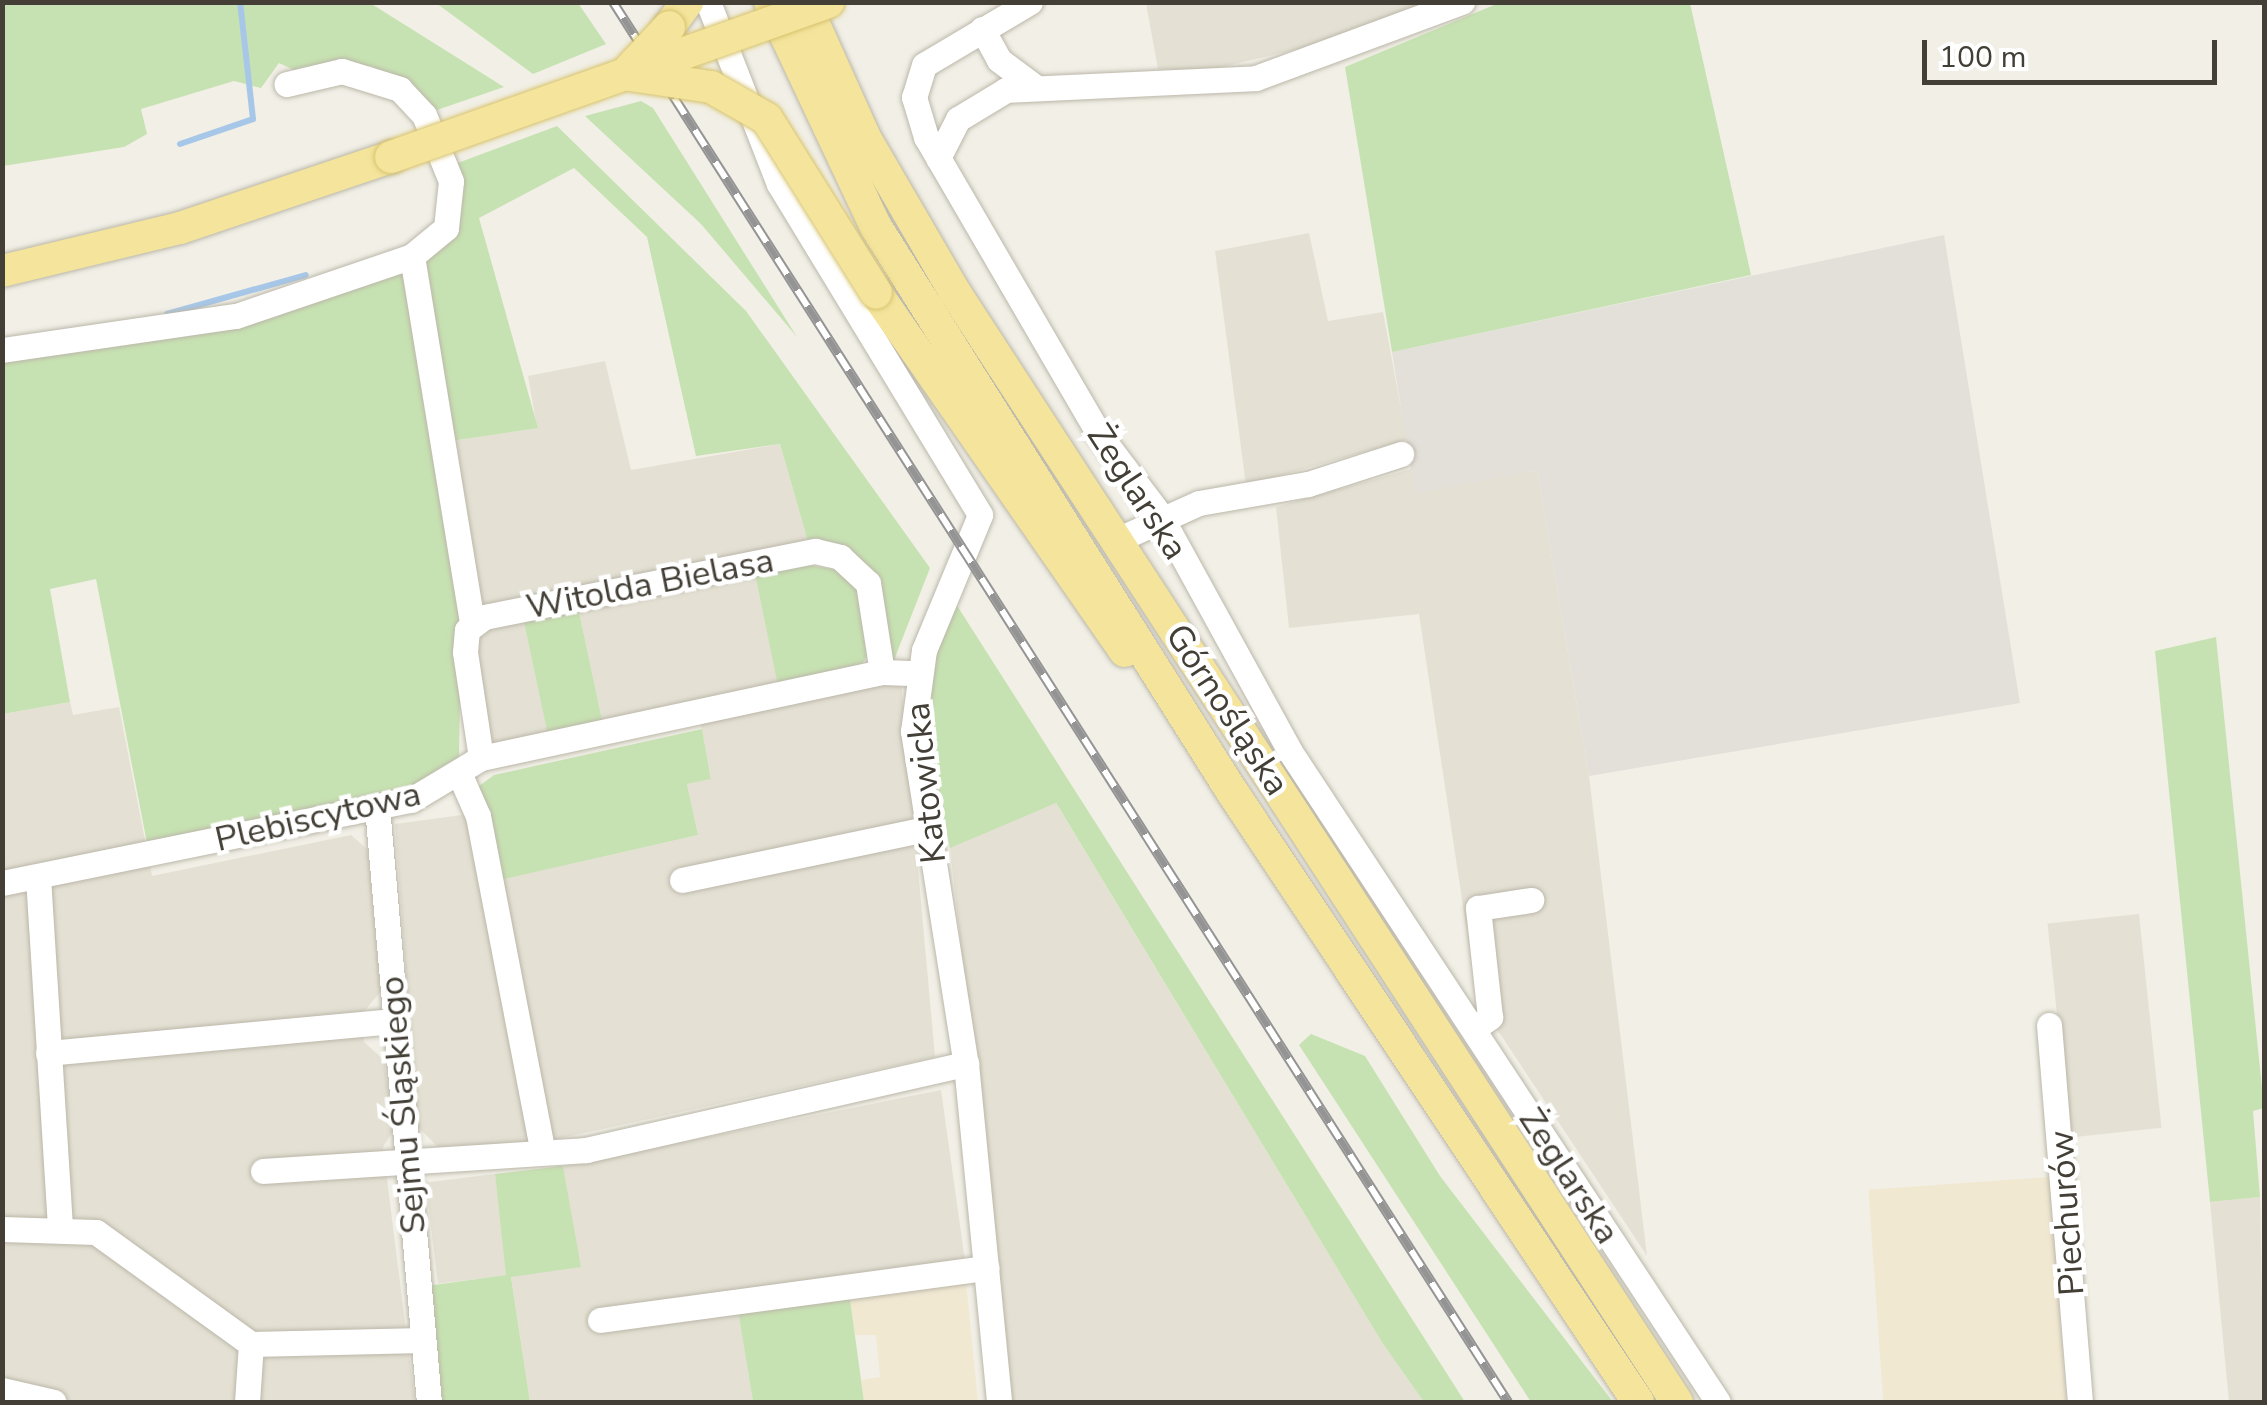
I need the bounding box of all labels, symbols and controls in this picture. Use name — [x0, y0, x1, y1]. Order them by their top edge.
scale bar — [1927, 20, 2222, 82]
text: 100 m — [1939, 37, 2026, 78]
street label: Żeglarska — [1078, 416, 1196, 568]
street label: Witolda Bielasa — [523, 539, 777, 629]
street label: Górnośląska — [1156, 617, 1298, 803]
street label: Katowicka — [897, 701, 955, 865]
street label: Plebiscytowa — [211, 773, 425, 861]
street label: Sejmu Śląskiego — [371, 974, 435, 1236]
street label: Żeglarska — [1510, 1100, 1628, 1252]
street label: Piechurów — [2040, 1129, 2094, 1297]

